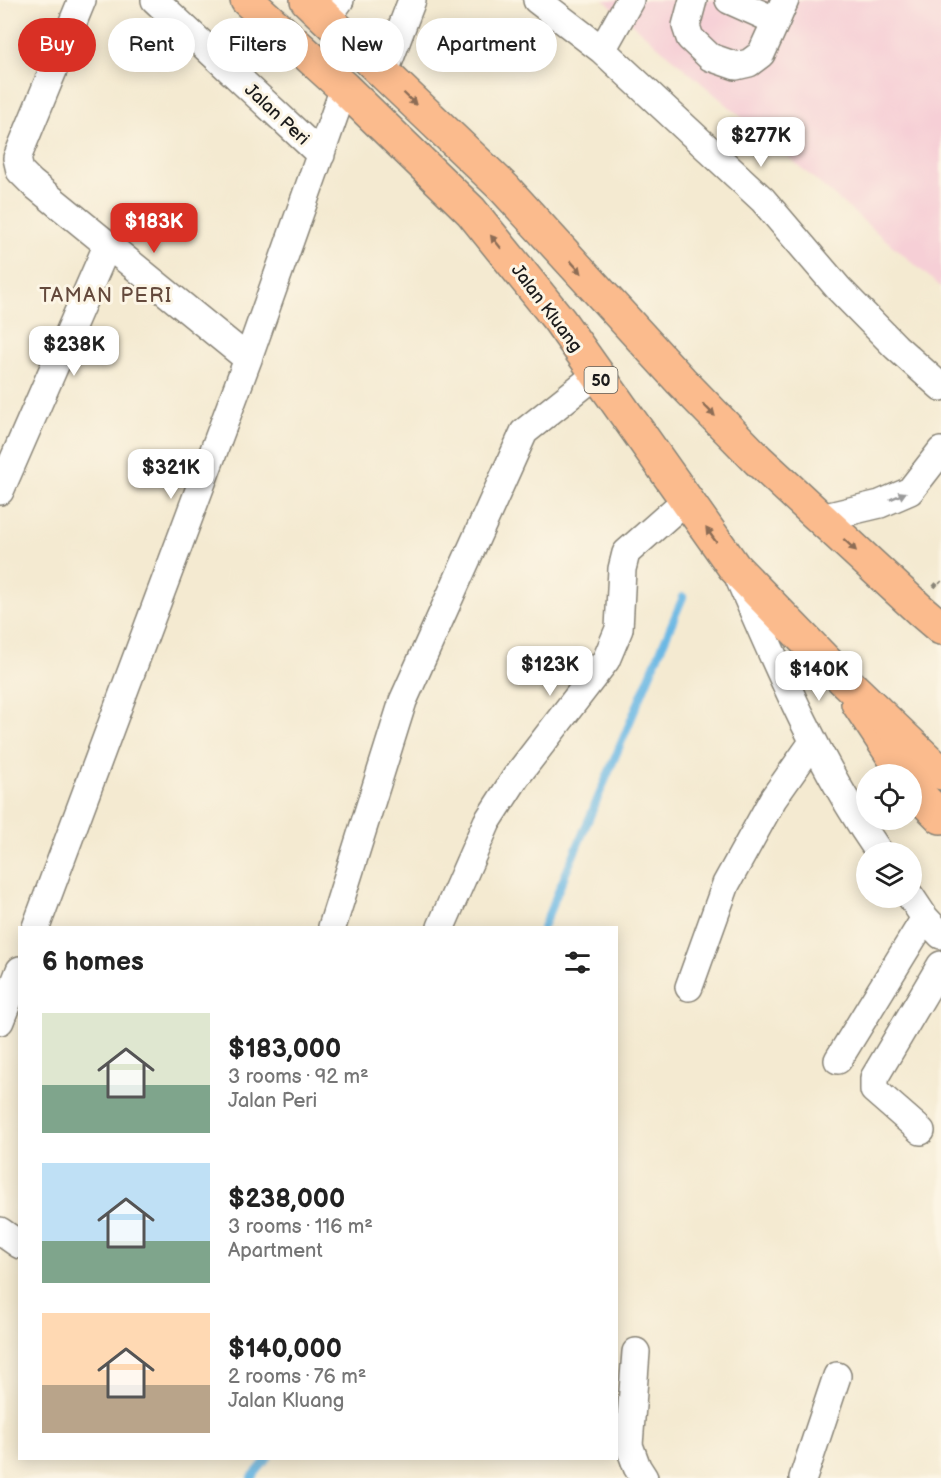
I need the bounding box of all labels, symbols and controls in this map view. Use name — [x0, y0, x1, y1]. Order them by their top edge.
chip: Buy — [18, 18, 96, 72]
chip: Rent — [108, 18, 195, 72]
chip: Filters — [207, 18, 308, 72]
chip: New — [320, 18, 404, 72]
chip: Apartment — [416, 18, 557, 72]
street label: Jalan Peri — [240, 79, 313, 149]
one-way arrow — [402, 92, 417, 106]
pin: $277K — [719, 117, 803, 168]
text: $277K — [731, 124, 791, 148]
pin: $183K — [112, 203, 196, 254]
text: $183K — [125, 210, 183, 234]
one-way arrow — [491, 235, 503, 250]
one-way arrow — [569, 259, 582, 274]
street label: Jalan Kluang — [507, 260, 586, 356]
district label: TAMAN PERI — [39, 284, 173, 308]
pin: $238K — [32, 326, 116, 377]
text: $238K — [43, 333, 105, 357]
road number: 50 — [584, 367, 618, 393]
one-way arrow — [702, 402, 716, 416]
pin: $321K — [129, 449, 213, 500]
text: $321K — [142, 456, 200, 480]
one-way arrow — [889, 491, 907, 501]
one-way arrow — [705, 527, 717, 543]
one-way arrow — [843, 537, 857, 551]
pin: $123K — [508, 646, 592, 697]
pin: $140K — [777, 651, 861, 702]
text: $123K — [521, 653, 579, 677]
text: $140K — [789, 658, 849, 682]
map controls — [856, 764, 922, 908]
button: locate — [856, 764, 922, 830]
button: layers — [856, 842, 922, 908]
icon: filters — [561, 946, 594, 979]
text: 6 homes — [42, 947, 144, 978]
text: $183,000 — [228, 1034, 341, 1065]
icon: home — [90, 1037, 162, 1109]
text: 3 rooms · 92 m² — [228, 1065, 369, 1089]
text: Jalan Peri — [228, 1089, 317, 1113]
text: $238,000 — [228, 1184, 345, 1215]
icon: home — [90, 1187, 162, 1259]
text: 3 rooms · 116 m² — [228, 1215, 373, 1239]
text: Apartment — [228, 1239, 323, 1263]
text: $140,000 — [228, 1334, 342, 1365]
icon: home — [90, 1337, 162, 1409]
text: 2 rooms · 76 m² — [228, 1365, 366, 1389]
text: Jalan Kluang — [228, 1389, 344, 1413]

